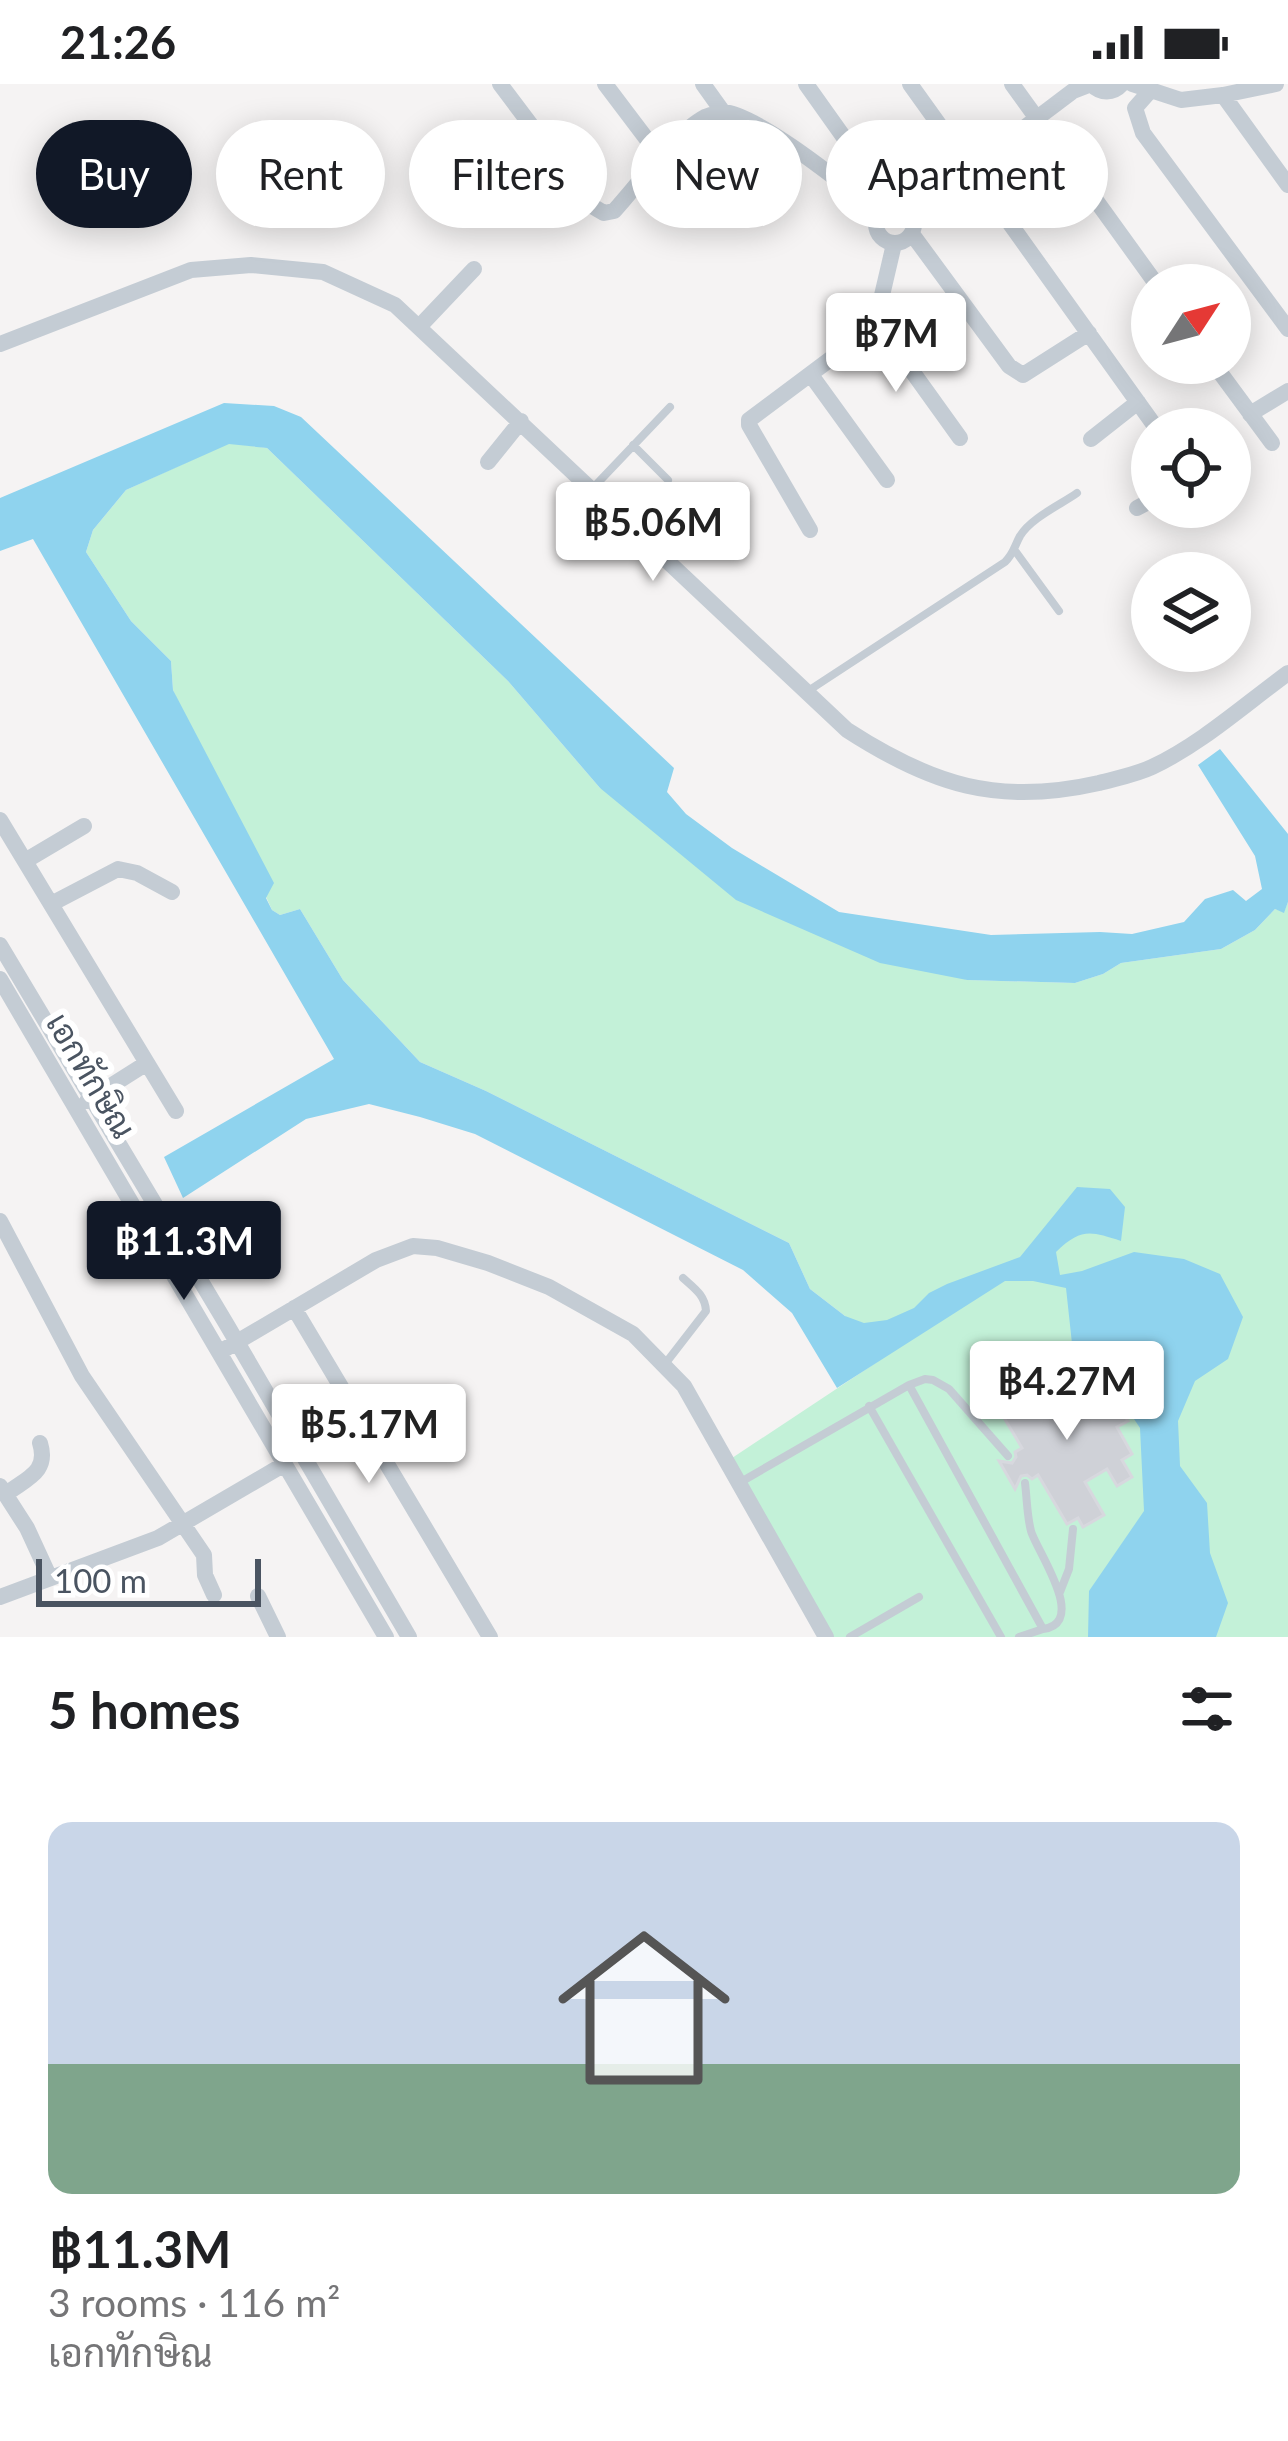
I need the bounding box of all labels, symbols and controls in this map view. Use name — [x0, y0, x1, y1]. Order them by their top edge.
text: 21:26 — [60, 15, 176, 69]
chip: Buy — [36, 120, 192, 228]
chip: Rent — [216, 120, 385, 228]
chip: Filters — [409, 120, 607, 228]
chip: New — [631, 120, 802, 228]
chip: Apartment — [826, 120, 1108, 228]
north arrow — [1131, 264, 1251, 384]
map controls — [1131, 264, 1251, 672]
pin: ฿7M — [838, 293, 954, 395]
text: ฿7M — [853, 309, 939, 355]
button: locate — [1131, 408, 1251, 528]
pin: ฿5.06M — [555, 482, 751, 584]
text: ฿5.06M — [583, 498, 723, 544]
button: layers — [1131, 552, 1251, 672]
street label: เอกทักษิณ — [39, 1005, 145, 1145]
pin: ฿11.3M — [86, 1201, 282, 1303]
text: ฿11.3M — [114, 1217, 254, 1263]
pin: ฿4.27M — [969, 1341, 1165, 1443]
text: ฿4.27M — [997, 1357, 1137, 1403]
pin: ฿5.17M — [271, 1384, 467, 1486]
text: ฿5.17M — [299, 1400, 439, 1446]
scale bar — [36, 1553, 261, 1606]
text: 100 m — [54, 1560, 147, 1600]
icon: filters — [1174, 1676, 1240, 1742]
text: 5 homes — [48, 1679, 240, 1740]
icon: home — [536, 1900, 752, 2116]
text: ฿11.3M — [48, 2218, 231, 2279]
text: 3 rooms · 116 m² — [48, 2279, 340, 2325]
text: เอกทักษิณ — [48, 2329, 212, 2375]

